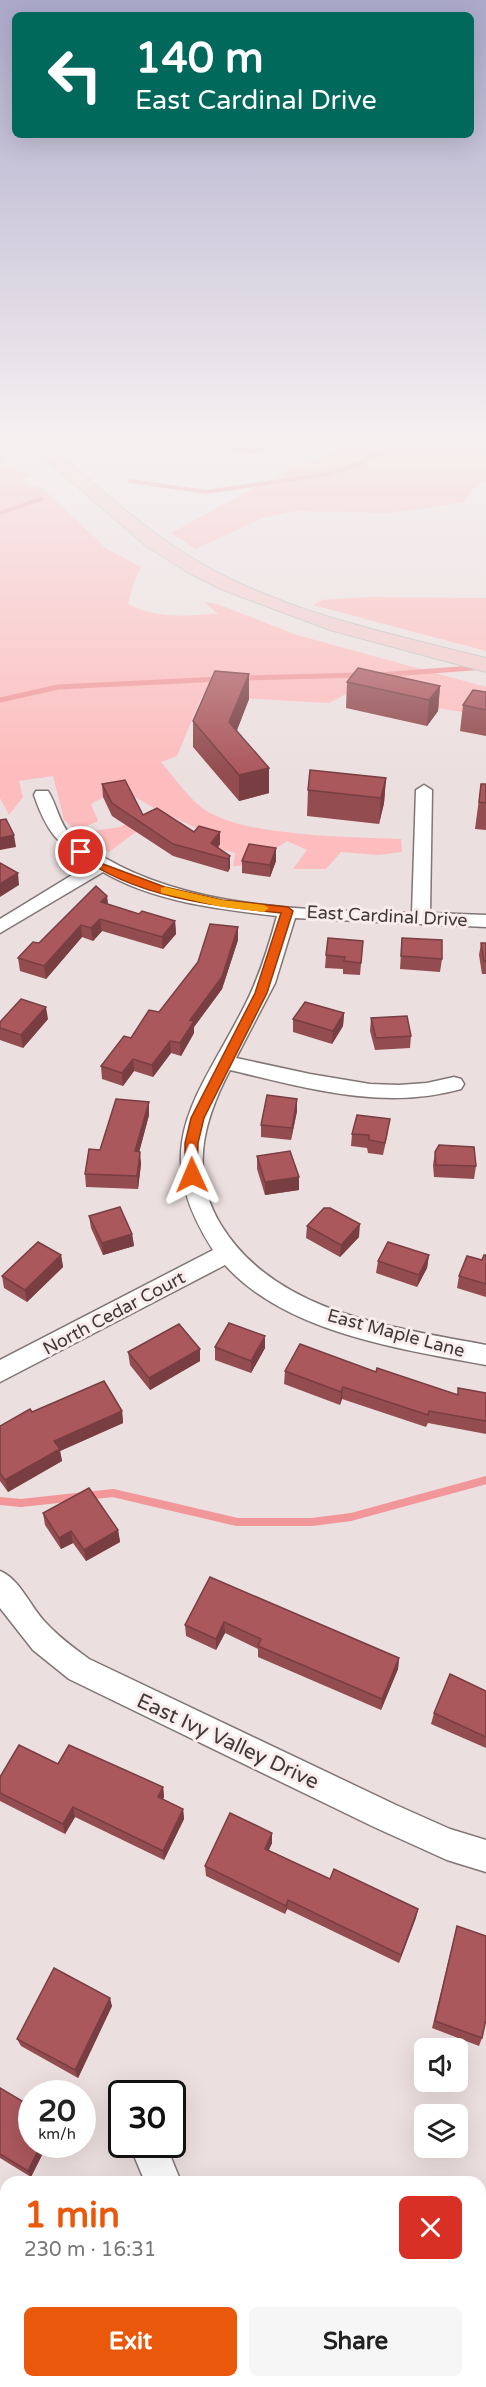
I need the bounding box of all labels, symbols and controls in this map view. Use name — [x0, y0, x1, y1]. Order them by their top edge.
text: 140 m — [135, 33, 264, 84]
icon: left — [36, 36, 114, 114]
text: East Cardinal Drive — [135, 84, 377, 117]
pin — [55, 826, 106, 877]
icon: arrive — [64, 835, 97, 868]
street label: East Cardinal Drive — [306, 901, 468, 931]
position arrow — [160, 1143, 224, 1207]
street label: North Cedar Court — [39, 1266, 189, 1360]
street label: East Maple Lane — [325, 1304, 467, 1362]
street label: East Ivy Valley Drive — [133, 1688, 323, 1795]
map controls — [414, 2038, 468, 2158]
button: sound — [414, 2038, 468, 2092]
speed limit sign: 30 — [108, 2080, 186, 2158]
text: 20 — [38, 2093, 76, 2130]
button: layers — [414, 2104, 468, 2158]
text: km/h — [38, 2125, 76, 2143]
text: 1 min — [24, 2194, 120, 2237]
button: close — [399, 2196, 462, 2259]
text: 230 m · 16:31 — [24, 2238, 156, 2262]
button: Exit — [24, 2307, 237, 2376]
button: Share — [249, 2307, 462, 2376]

